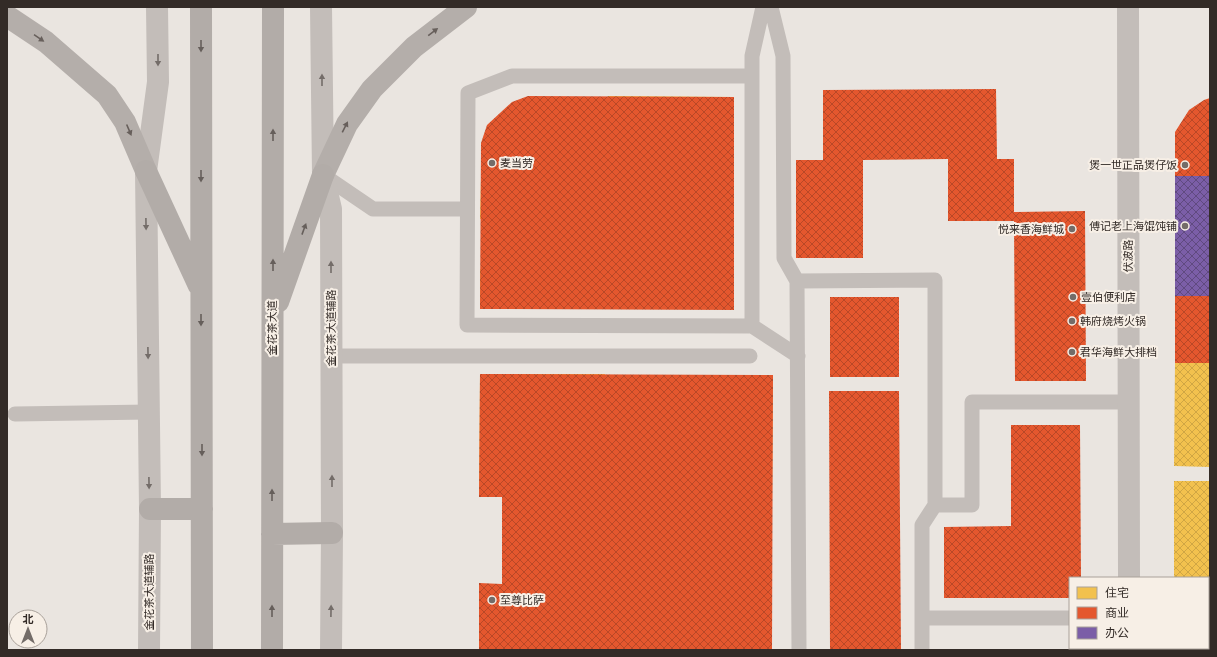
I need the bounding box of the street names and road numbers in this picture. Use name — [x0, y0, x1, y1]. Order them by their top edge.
street label: 伏波路 — [1120, 240, 1136, 273]
street label: 金花茶大道辅路 — [323, 290, 339, 367]
street label: 金花茶大道 — [264, 301, 280, 356]
street label: 金花茶大道辅路 — [141, 554, 157, 631]

